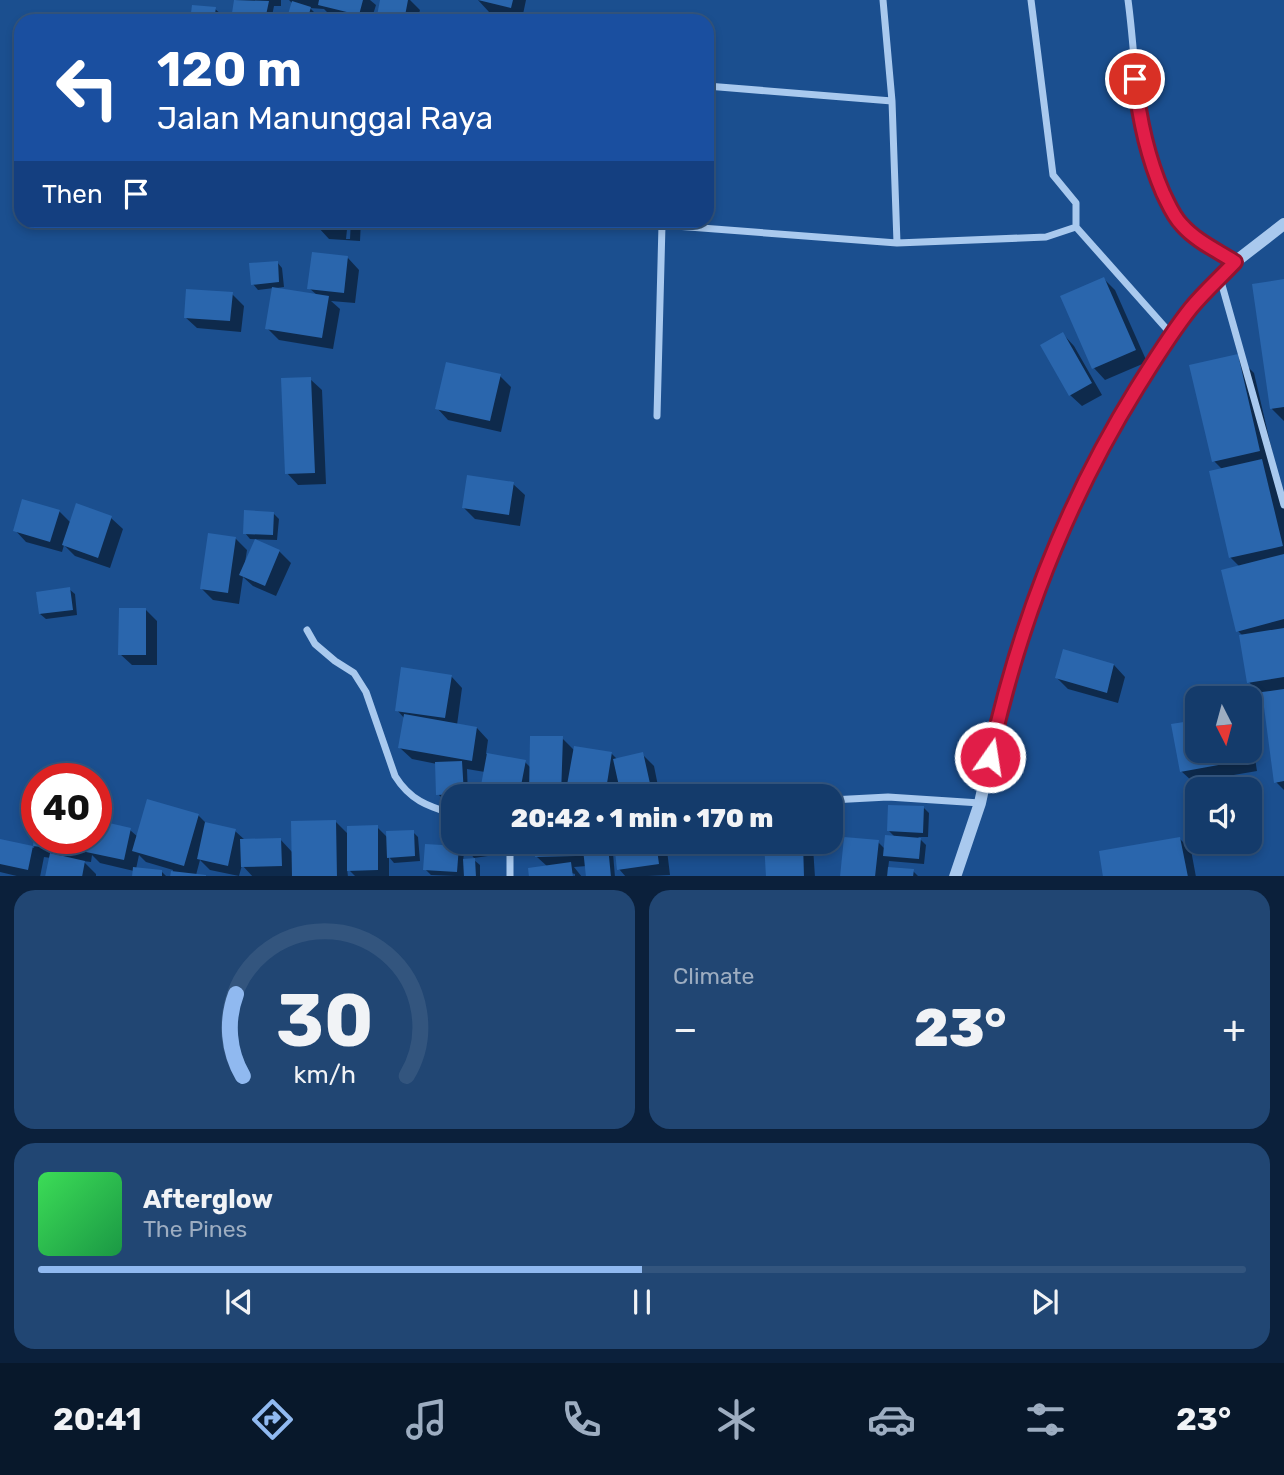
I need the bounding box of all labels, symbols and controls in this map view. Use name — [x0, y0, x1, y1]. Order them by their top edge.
text: 120 m — [157, 40, 302, 98]
icon: left — [42, 42, 133, 133]
pin — [1105, 49, 1165, 109]
icon: arrive — [1116, 60, 1154, 98]
text: Jalan Manunggal Raya — [157, 99, 493, 137]
icon: arrive — [117, 175, 155, 213]
text: Then — [42, 179, 103, 210]
north arrow — [1185, 686, 1262, 763]
map controls — [1185, 686, 1262, 854]
position arrow — [953, 720, 1027, 794]
speed limit sign: 40 — [21, 763, 112, 854]
button: sound — [1185, 777, 1262, 854]
text: 20:42 · 1 min · 170 m — [511, 803, 773, 834]
text: Climate — [673, 962, 754, 990]
text: 30 — [276, 978, 373, 1064]
text: 23° — [914, 997, 1006, 1059]
text: − — [673, 1006, 698, 1052]
text: + — [1222, 1006, 1246, 1052]
text: km/h — [293, 1059, 356, 1088]
text: Afterglow — [143, 1184, 273, 1215]
text: The Pines — [143, 1215, 247, 1243]
icon: previous — [220, 1283, 258, 1321]
icon: pause — [623, 1283, 661, 1321]
icon: next — [1026, 1283, 1064, 1321]
icon: directions — [248, 1395, 297, 1444]
icon: music — [402, 1395, 451, 1444]
icon: phone — [557, 1395, 606, 1444]
icon: climate — [712, 1395, 761, 1444]
icon: car — [867, 1395, 916, 1444]
icon: filters — [1021, 1395, 1070, 1444]
text: 20:41 — [53, 1400, 142, 1438]
text: 23° — [1176, 1400, 1231, 1438]

